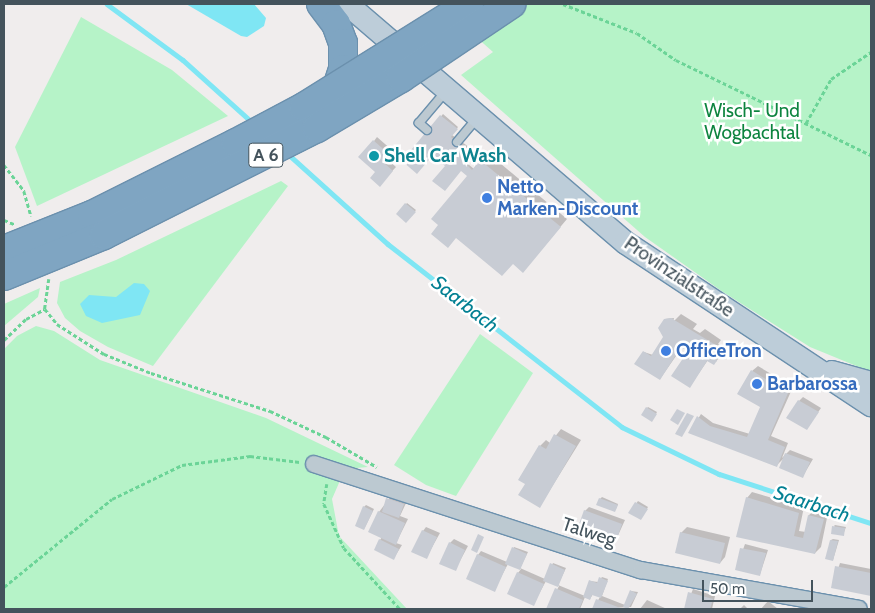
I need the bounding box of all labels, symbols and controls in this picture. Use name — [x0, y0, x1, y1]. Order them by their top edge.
park label: Wisch- Und Wogbachtal — [704, 100, 800, 144]
road number: A 6 — [247, 140, 285, 170]
place label: Shell Car Wash — [384, 145, 507, 167]
marker: Shell Car Wash — [368, 150, 380, 162]
place label: Netto Marken-Discount — [497, 176, 638, 220]
marker: Netto Marken-Discount — [481, 192, 493, 204]
street label: Provinzialstraße — [620, 232, 738, 322]
water label: Saarbach — [427, 271, 503, 337]
place label: OfficeTron — [676, 340, 762, 362]
marker: OfficeTron — [660, 345, 672, 357]
place label: Barbarossa — [767, 373, 857, 395]
marker: Barbarossa — [751, 378, 763, 390]
water label: Saarbach — [771, 481, 853, 527]
street label: Talweg — [559, 513, 619, 551]
scale bar — [705, 570, 816, 602]
text: 50 m — [710, 580, 745, 598]

